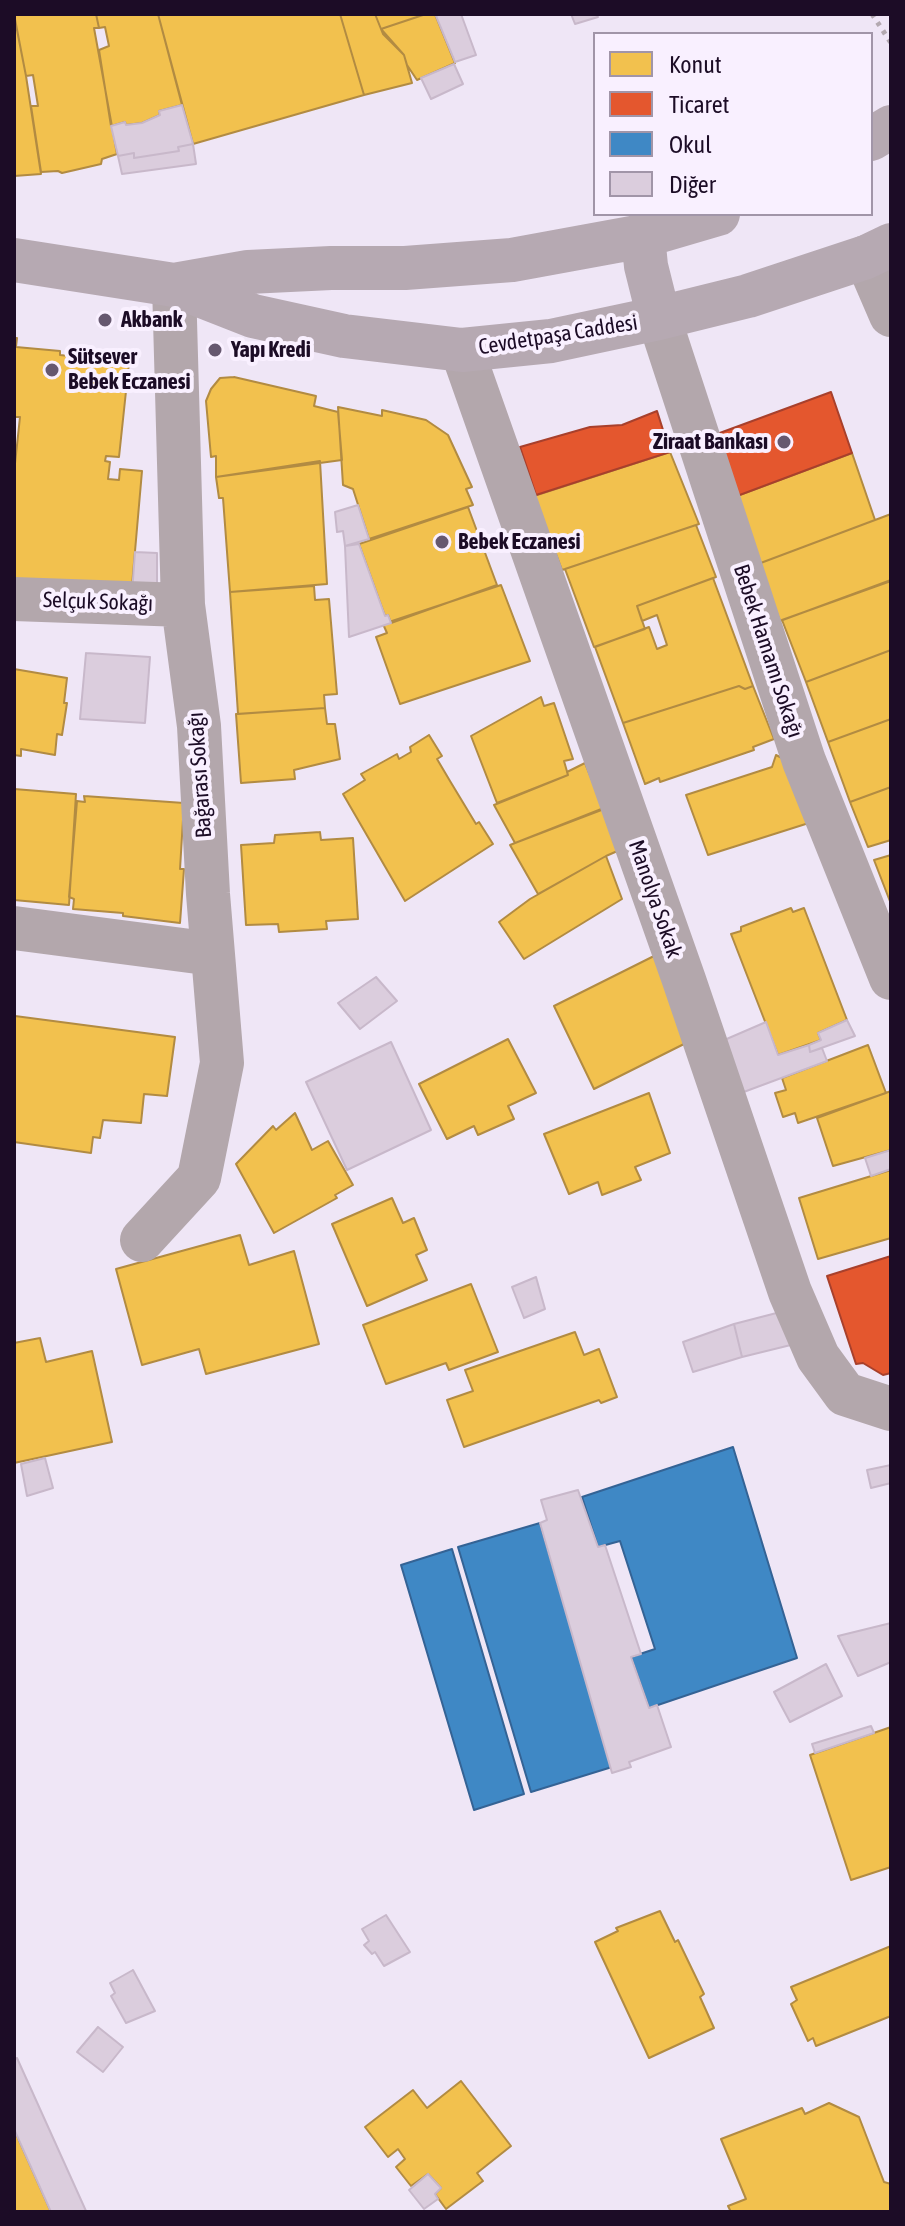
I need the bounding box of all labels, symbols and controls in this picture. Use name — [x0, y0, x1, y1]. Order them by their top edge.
legend — [593, 32, 873, 216]
text: Konut — [669, 51, 722, 78]
text: Ticaret — [669, 91, 730, 118]
text: Okul — [669, 131, 712, 158]
text: Diğer — [669, 171, 716, 198]
place label: Akbank — [121, 307, 182, 333]
street label: Cevdetpaşa Caddesi — [477, 309, 639, 361]
marker: Akbank — [96, 311, 114, 329]
place label: Yapı Kredi — [231, 337, 311, 363]
marker: Yapı Kredi — [206, 341, 224, 359]
place label: Sütsever Bebek Eczanesi — [68, 344, 191, 396]
marker: Sütsever Bebek Eczanesi — [43, 361, 61, 379]
place label: Ziraat Bankası — [653, 429, 768, 455]
marker: Ziraat Bankası — [775, 433, 793, 451]
place label: Bebek Eczanesi — [458, 529, 581, 555]
marker: Bebek Eczanesi — [433, 533, 451, 551]
street label: Bebek Hamamı Sokağı — [728, 561, 808, 741]
street label: Selçuk Sokağı — [42, 587, 154, 617]
street label: Bağarası Sokağı — [182, 711, 218, 839]
street label: Manolya Sokak — [623, 837, 687, 961]

